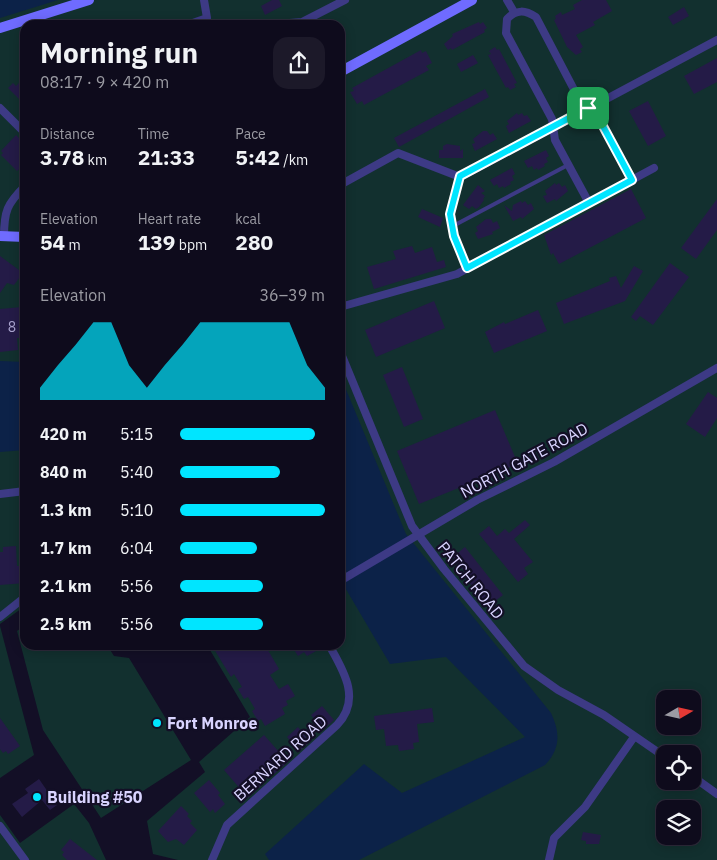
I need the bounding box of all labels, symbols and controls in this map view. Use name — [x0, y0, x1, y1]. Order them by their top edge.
text: Morning run — [40, 34, 198, 71]
button: share — [273, 37, 325, 89]
text: 08:17 · 9 × 420 m — [40, 72, 169, 92]
pin — [567, 87, 609, 129]
icon: arrive — [574, 94, 602, 122]
text: Distance — [40, 125, 95, 143]
text: Time — [138, 125, 169, 143]
text: Pace — [235, 125, 266, 143]
text: 3.78 — [40, 143, 84, 171]
text: 21:33 — [138, 143, 195, 171]
text: 5:42 — [235, 143, 280, 171]
text: km — [84, 151, 107, 169]
text: /km — [280, 151, 308, 169]
text: Elevation — [40, 210, 98, 228]
text: Heart rate — [138, 210, 201, 228]
text: kcal — [235, 210, 261, 228]
text: 54 — [40, 228, 65, 256]
text: 139 — [138, 228, 175, 256]
text: 280 — [235, 228, 273, 256]
text: m — [65, 236, 81, 254]
text: bpm — [175, 236, 207, 254]
text: Elevation — [40, 285, 106, 305]
text: 36–39 m — [259, 285, 325, 305]
house number: 8 — [8, 318, 16, 336]
street label: NORTH GATE ROAD — [457, 418, 591, 502]
text: 420 m — [40, 424, 87, 444]
text: 5:15 — [120, 424, 153, 444]
text: 840 m — [40, 462, 87, 482]
text: 5:40 — [120, 462, 153, 482]
text: 1.3 km — [40, 500, 91, 520]
text: 5:10 — [120, 500, 153, 520]
street label: PATCH ROAD — [434, 537, 508, 623]
text: 1.7 km — [40, 538, 91, 558]
text: 6:04 — [120, 538, 153, 558]
text: 2.1 km — [40, 576, 91, 596]
text: 5:56 — [120, 576, 153, 596]
text: 2.5 km — [40, 614, 91, 634]
text: 5:56 — [120, 614, 153, 634]
north arrow — [656, 690, 701, 735]
map controls — [656, 690, 701, 845]
street label: BERNARD ROAD — [229, 711, 331, 805]
place label: Fort Monroe — [167, 713, 257, 733]
marker: Fort Monroe — [151, 717, 163, 729]
button: locate — [656, 745, 701, 790]
place label: Building #50 — [47, 787, 143, 807]
marker: Building #50 — [31, 791, 43, 803]
button: layers — [656, 800, 701, 845]

